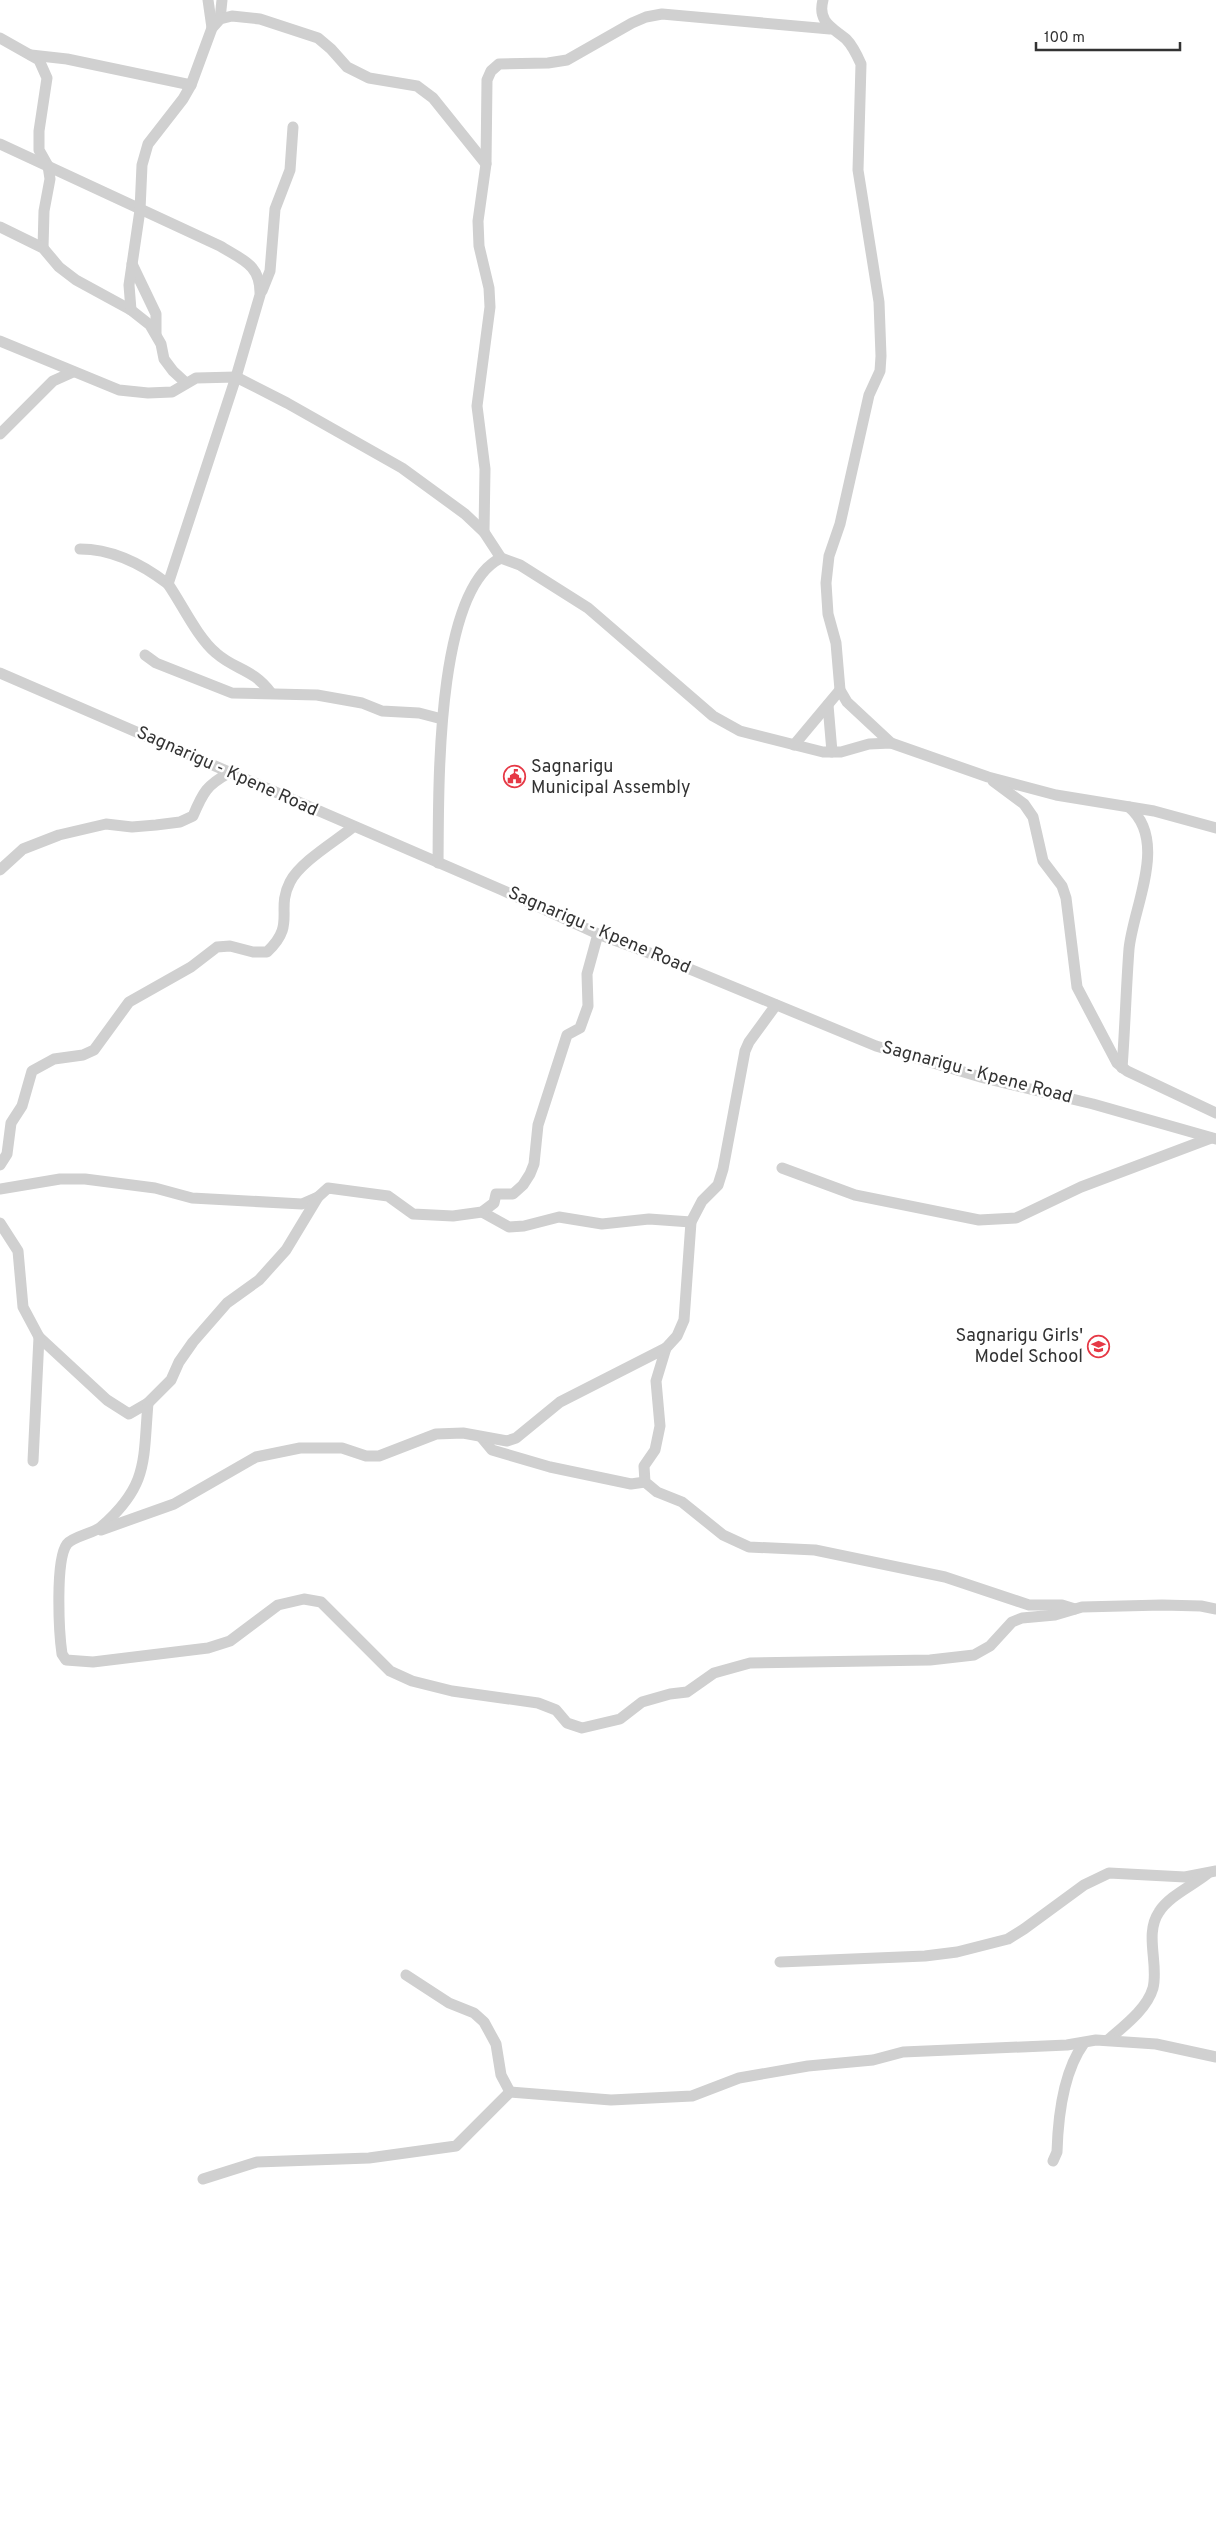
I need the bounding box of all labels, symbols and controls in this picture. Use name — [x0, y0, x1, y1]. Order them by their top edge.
scale bar — [1036, 20, 1180, 52]
text: 100 m — [1044, 29, 1085, 48]
street label: Sagnarigu - Kpene Road — [133, 722, 321, 822]
place label: Sagnarigu Municipal Assembly — [531, 756, 690, 800]
public building icon: Sagnarigu Municipal Assembly — [503, 765, 527, 789]
street label: Sagnarigu - Kpene Road — [504, 882, 694, 980]
street label: Sagnarigu - Kpene Road — [879, 1036, 1075, 1110]
place label: Sagnarigu Girls' Model School — [955, 1325, 1083, 1369]
school or university icon: Sagnarigu Girls' Model School — [1087, 1334, 1111, 1358]

